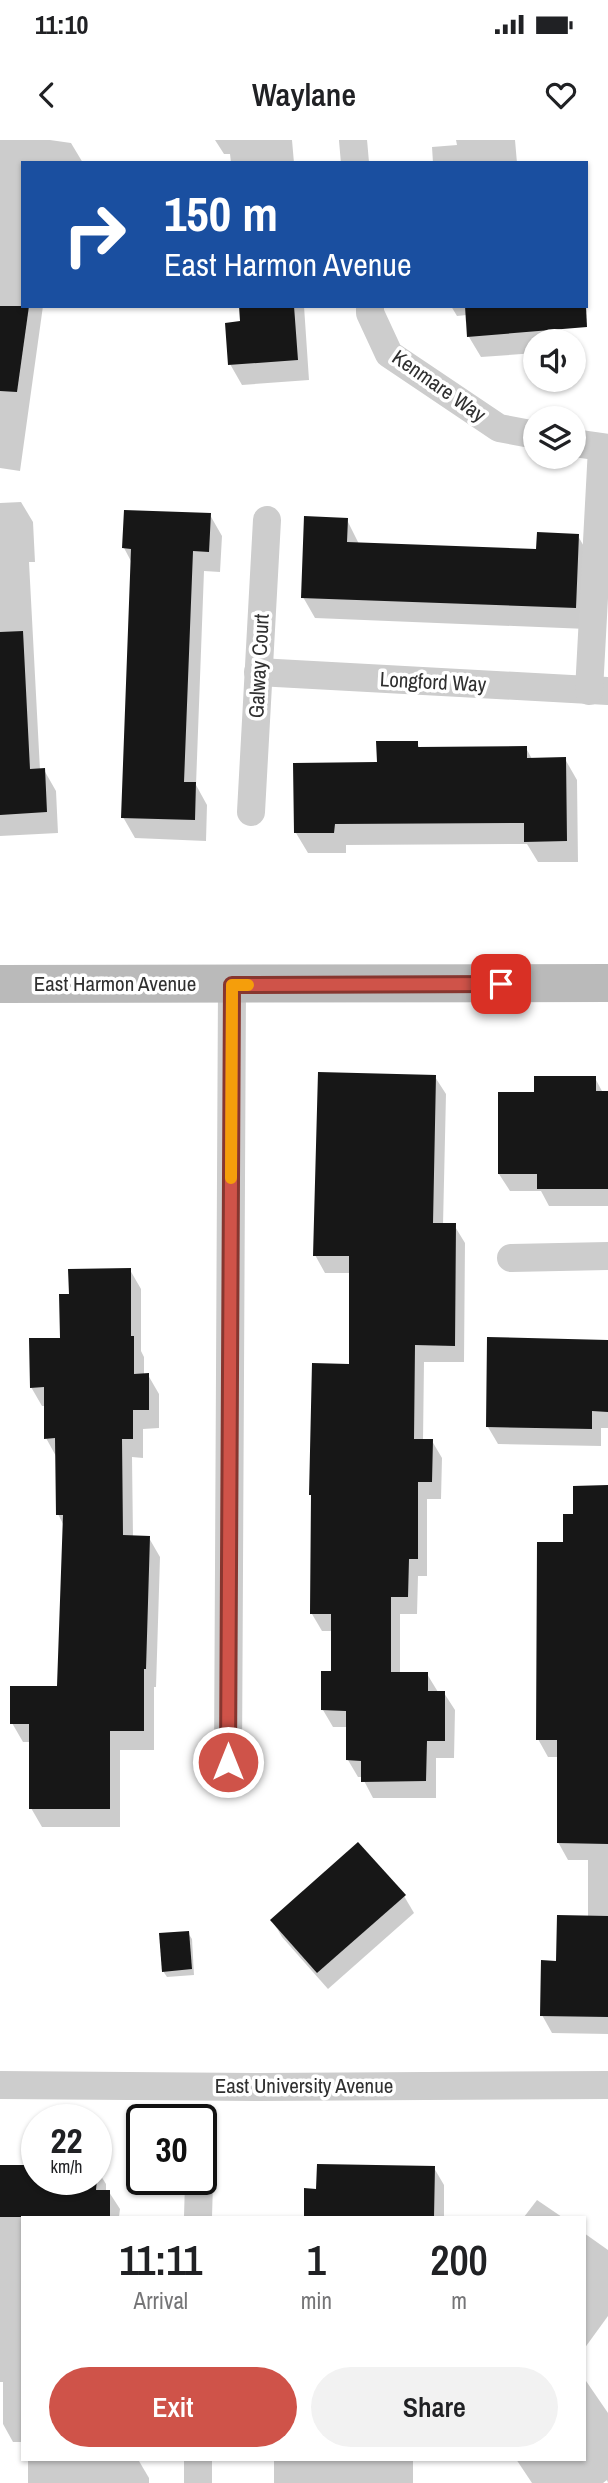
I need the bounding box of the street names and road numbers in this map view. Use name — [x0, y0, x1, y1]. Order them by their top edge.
street label: Kenmare Way — [387, 343, 492, 429]
street label: Galway Court — [241, 613, 276, 719]
street label: Longford Way — [379, 664, 487, 699]
street label: East Harmon Avenue — [34, 969, 196, 998]
street label: East University Avenue — [215, 2071, 393, 2100]

